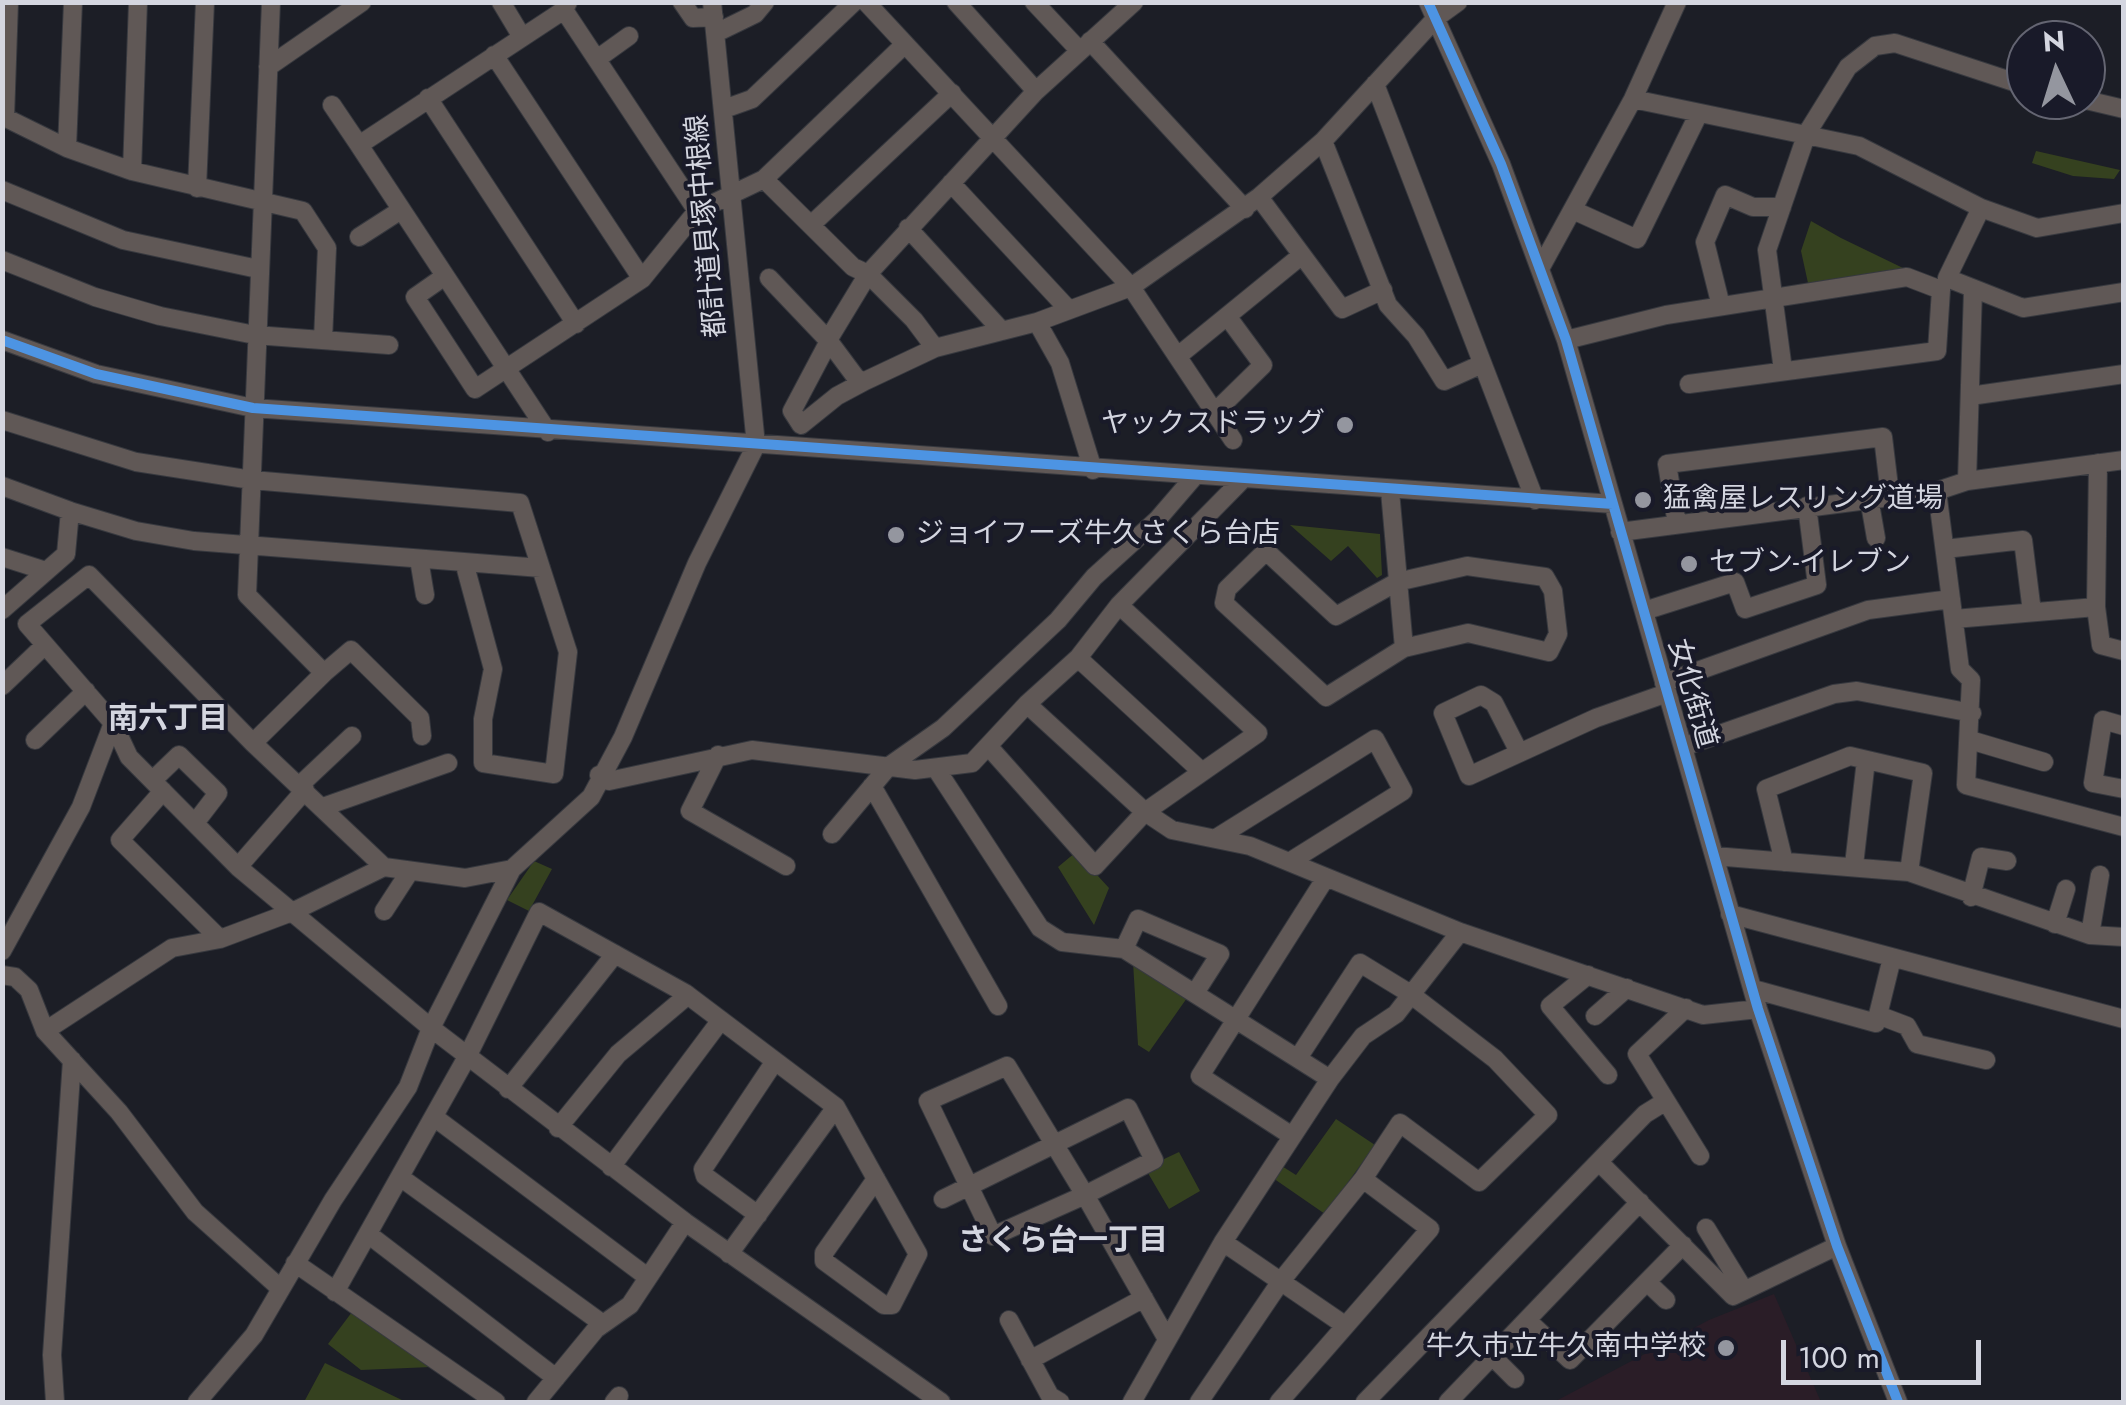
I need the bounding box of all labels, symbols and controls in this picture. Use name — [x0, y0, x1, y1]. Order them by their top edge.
north arrow — [2006, 20, 2106, 120]
text: N — [2041, 20, 2067, 63]
street label: 都計道貝塚中根線 — [682, 113, 734, 339]
place label: ヤックスドラッグ — [1101, 408, 1325, 442]
marker: ヤックスドラッグ — [1334, 414, 1356, 436]
place label: 猛禽屋レスリング道場 — [1663, 483, 1943, 517]
marker: 猛禽屋レスリング道場 — [1632, 489, 1654, 511]
place label: ジョイフーズ牛久さくら台店 — [916, 518, 1280, 552]
marker: ジョイフーズ牛久さくら台店 — [885, 524, 907, 546]
place label: セブン-イレブン — [1709, 547, 1911, 581]
marker: セブン-イレブン — [1678, 553, 1700, 575]
street label: 女化街道 — [1659, 636, 1723, 752]
district label: 南六丁目 — [108, 703, 228, 739]
district label: さくら台一丁目 — [958, 1225, 1168, 1261]
scale bar — [1786, 1320, 1986, 1382]
place label: 牛久市立牛久南中学校 — [1426, 1331, 1706, 1365]
text: 100 m — [1798, 1336, 1880, 1379]
marker: 牛久市立牛久南中学校 — [1715, 1337, 1737, 1359]

